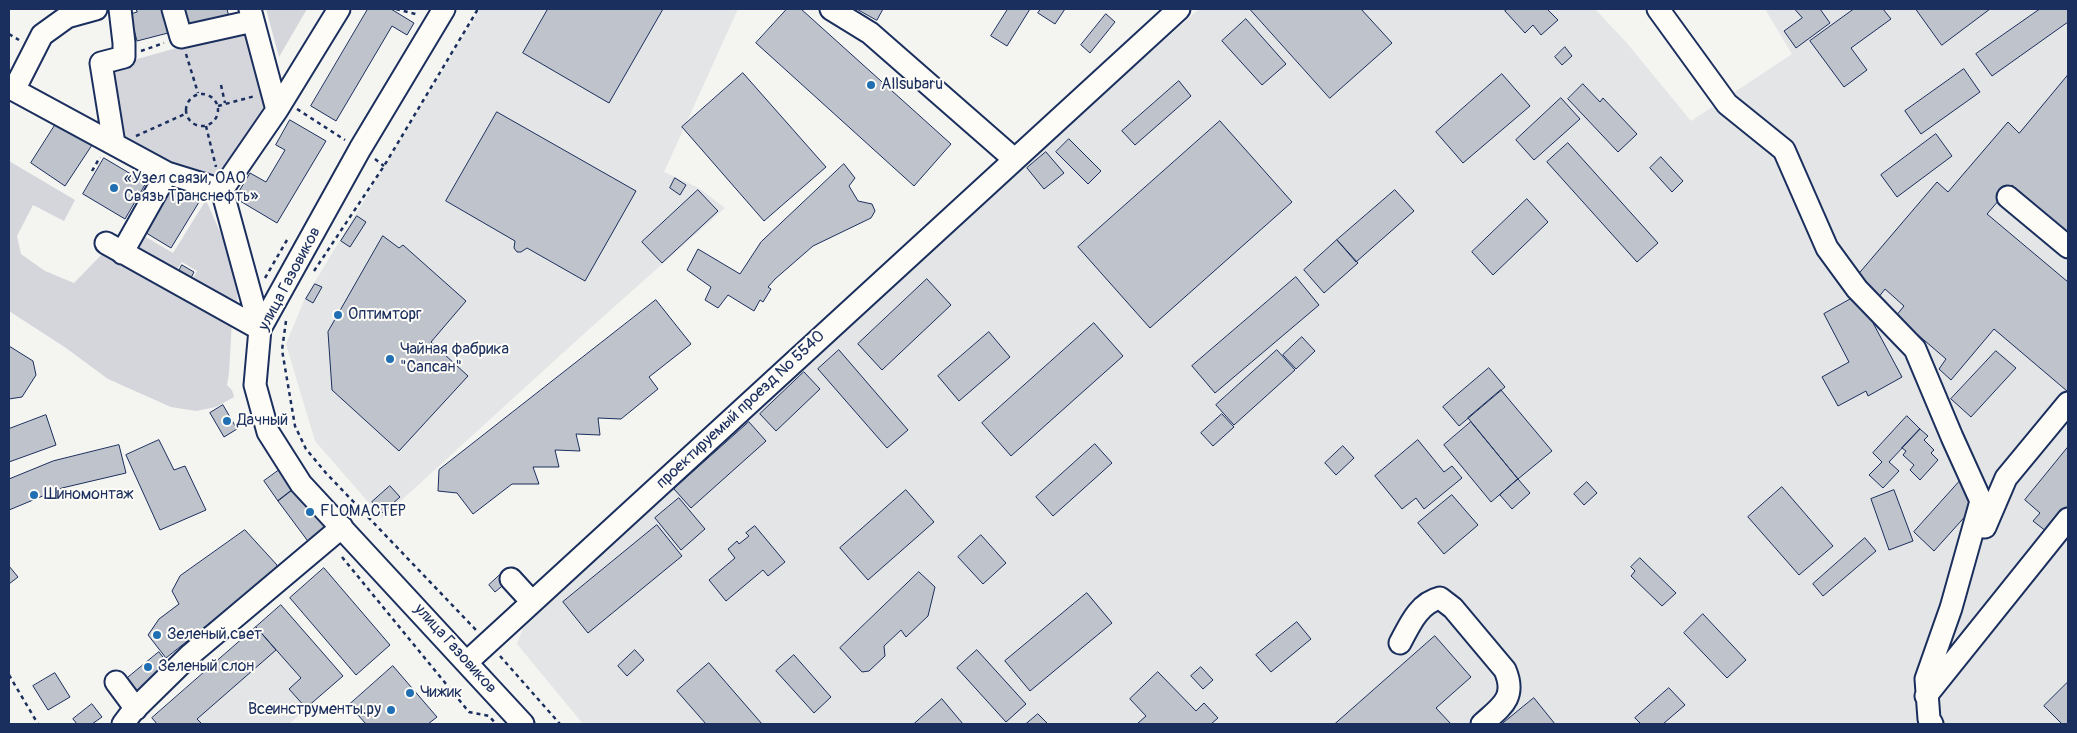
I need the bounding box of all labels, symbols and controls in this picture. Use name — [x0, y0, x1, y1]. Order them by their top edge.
place label: Allsubaru — [881, 75, 943, 95]
marker: Allsubaru — [865, 79, 877, 91]
place label: «Узел связи, ОАО Связь Транснефть» — [124, 169, 258, 207]
marker: «Узел связи, ОАО Связь Транснефть» — [108, 182, 120, 194]
street label: улица Газовиков — [255, 224, 325, 334]
place label: Оптимторг — [348, 305, 422, 325]
marker: Оптимторг — [332, 309, 344, 321]
street label: проектируемый проезд № 5540 — [653, 327, 829, 493]
place label: Чайная фабрика "Сапсан" — [400, 340, 509, 378]
marker: Чайная фабрика "Сапсан" — [384, 353, 396, 365]
place label: Дачный — [237, 411, 288, 431]
marker: Дачный — [221, 415, 233, 427]
place label: Шиномонтаж — [44, 485, 134, 505]
marker: Шиномонтаж — [28, 489, 40, 501]
place label: FLOМАСТЕР — [320, 502, 406, 522]
marker: FLOМАСТЕР — [304, 506, 316, 518]
street label: улица Газовиков — [410, 600, 500, 698]
place label: Зеленый свет — [167, 625, 262, 645]
marker: Зеленый свет — [151, 629, 163, 641]
place label: Зеленый слон — [158, 657, 254, 677]
marker: Зеленый слон — [142, 661, 154, 673]
place label: Чижик — [420, 683, 462, 703]
marker: Чижик — [404, 687, 416, 699]
place label: Всеинструменты.ру — [248, 700, 381, 720]
marker: Всеинструменты.ру — [385, 704, 397, 716]

